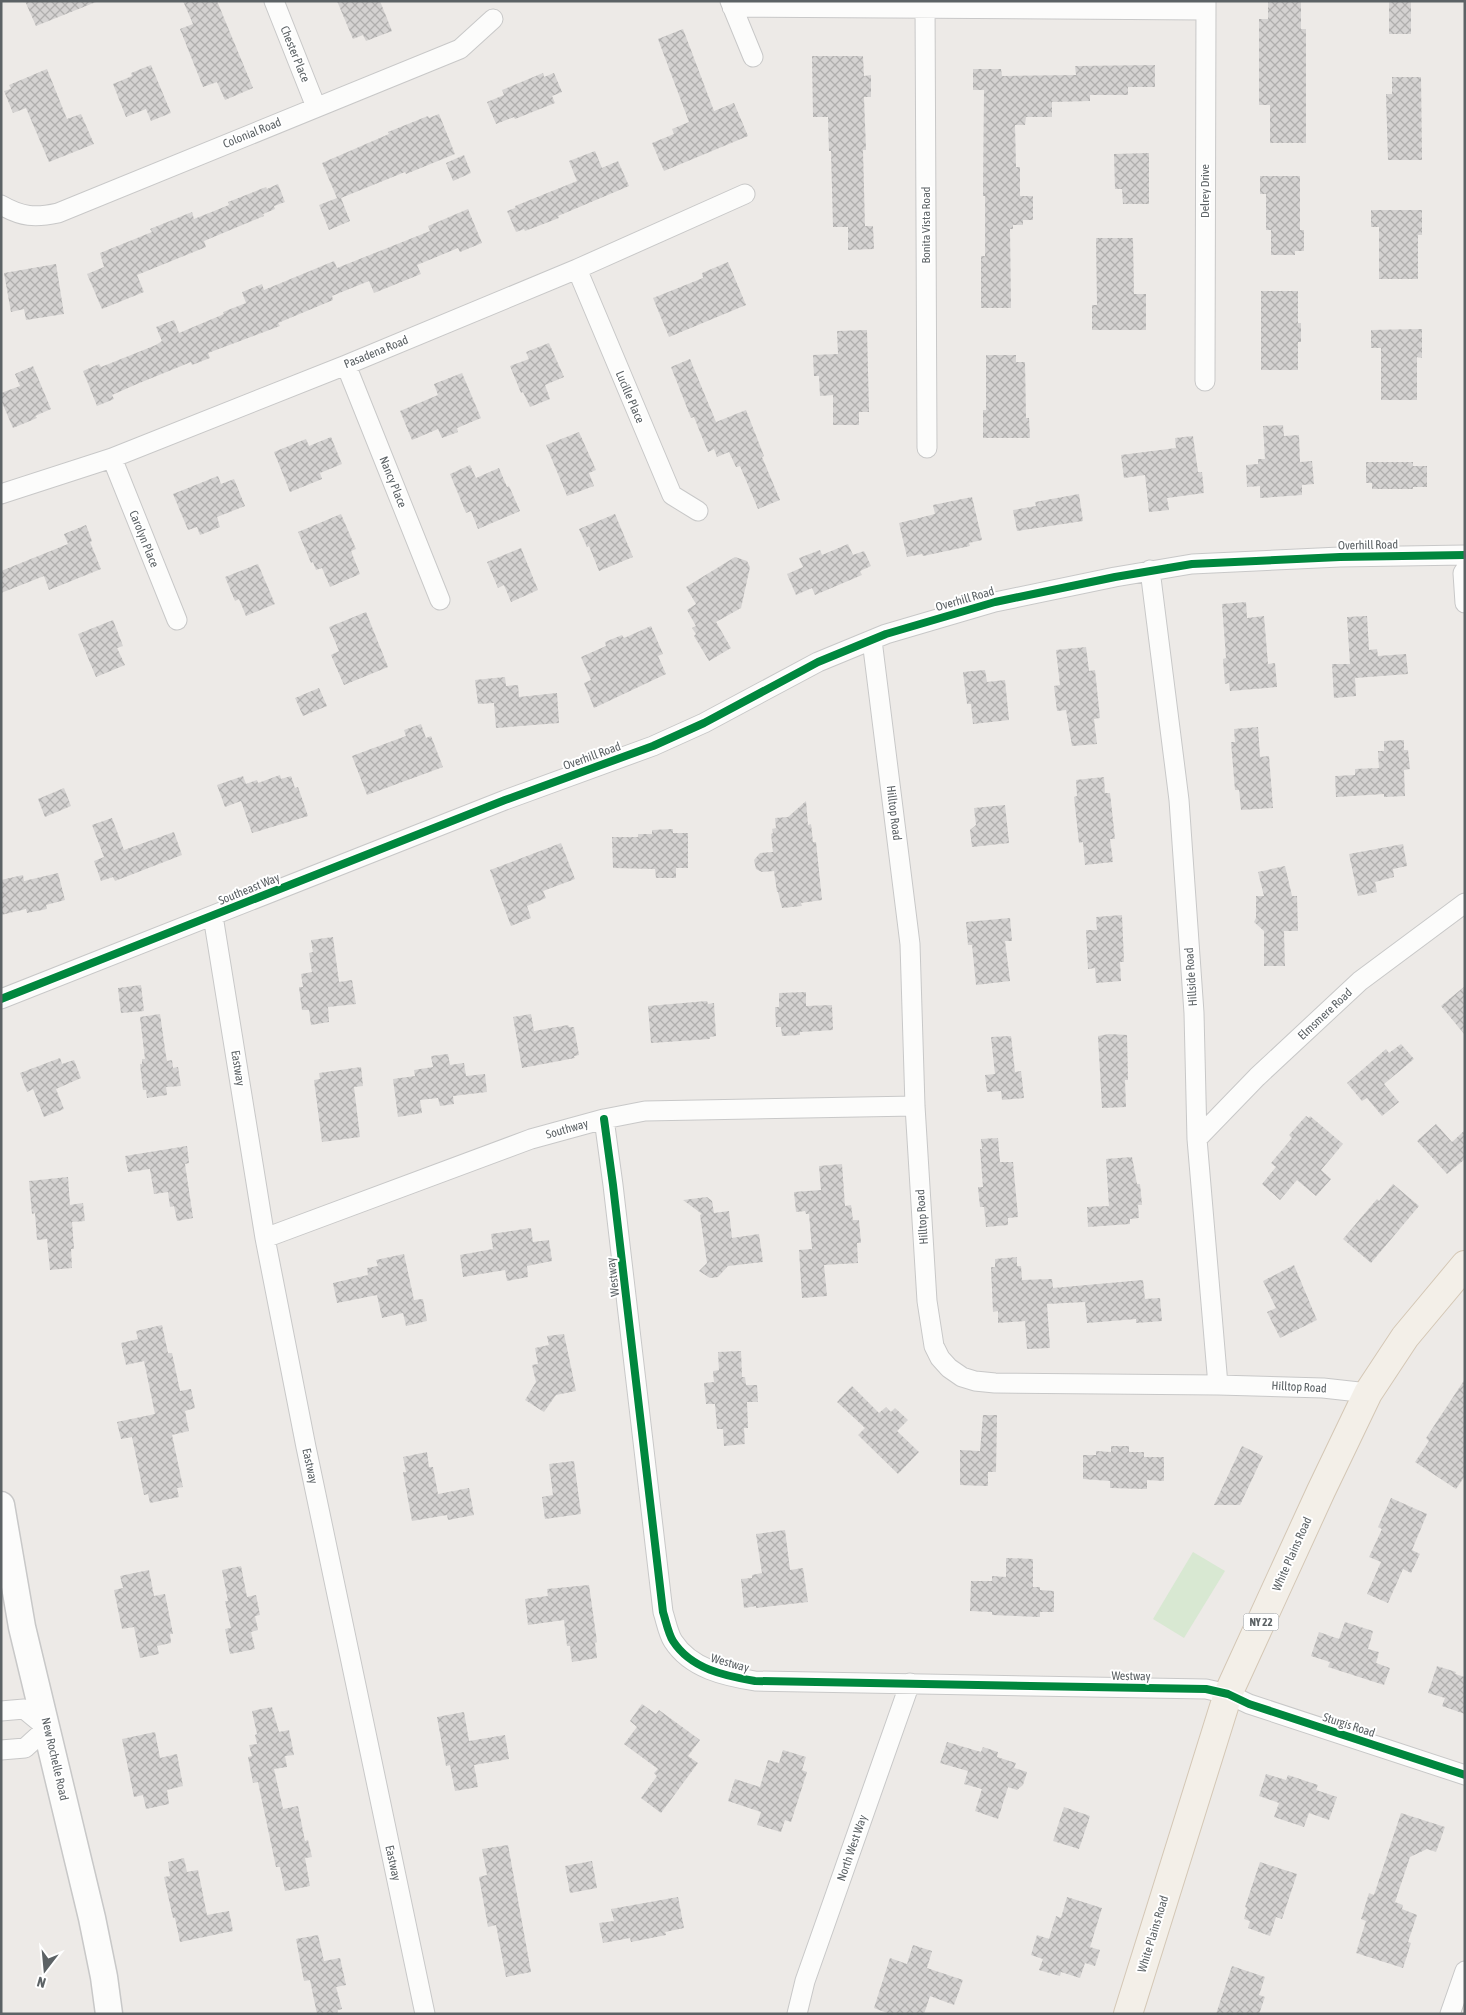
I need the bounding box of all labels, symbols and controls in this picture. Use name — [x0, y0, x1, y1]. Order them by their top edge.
street label: Chester Place — [277, 24, 313, 84]
street label: Colonial Road — [221, 115, 283, 151]
street label: Delrey Drive — [1198, 164, 1212, 218]
street label: Bonita Vista Road — [919, 186, 933, 264]
street label: Pasadena Road — [342, 333, 410, 371]
street label: Lucille Place — [613, 369, 647, 425]
street label: Nancy Place — [376, 454, 410, 510]
street label: Carolyn Place — [126, 508, 162, 570]
street label: Overhill Road — [1338, 537, 1398, 553]
street label: Overhill Road — [934, 584, 996, 614]
street label: Overhill Road — [561, 739, 623, 773]
street label: Hilltop Road — [884, 785, 904, 841]
street label: Southeast Way — [216, 870, 282, 908]
street label: Hillside Road — [1182, 947, 1200, 1007]
street label: Elmsmere Road — [1295, 985, 1355, 1043]
street label: Eastway — [228, 1049, 248, 1087]
street label: Southway — [544, 1116, 590, 1142]
street label: Hilltop Road — [913, 1189, 931, 1245]
street label: Westway — [604, 1257, 622, 1297]
street label: Hilltop Road — [1271, 1379, 1327, 1395]
street label: Eastway — [299, 1447, 321, 1485]
street label: White Plains Road — [1269, 1515, 1315, 1593]
road number: NY 22 — [1244, 1614, 1278, 1630]
street label: Westway — [709, 1651, 751, 1675]
street label: Westway — [1111, 1669, 1151, 1683]
street label: Sturgis Road — [1321, 1710, 1377, 1740]
street label: New Rochelle Road — [39, 1716, 71, 1802]
street label: North West Way — [834, 1813, 870, 1883]
street label: Eastway — [382, 1844, 404, 1882]
street label: White Plains Road — [1135, 1894, 1171, 1974]
north arrow — [20, 1945, 70, 1995]
text: N — [35, 1974, 48, 1991]

